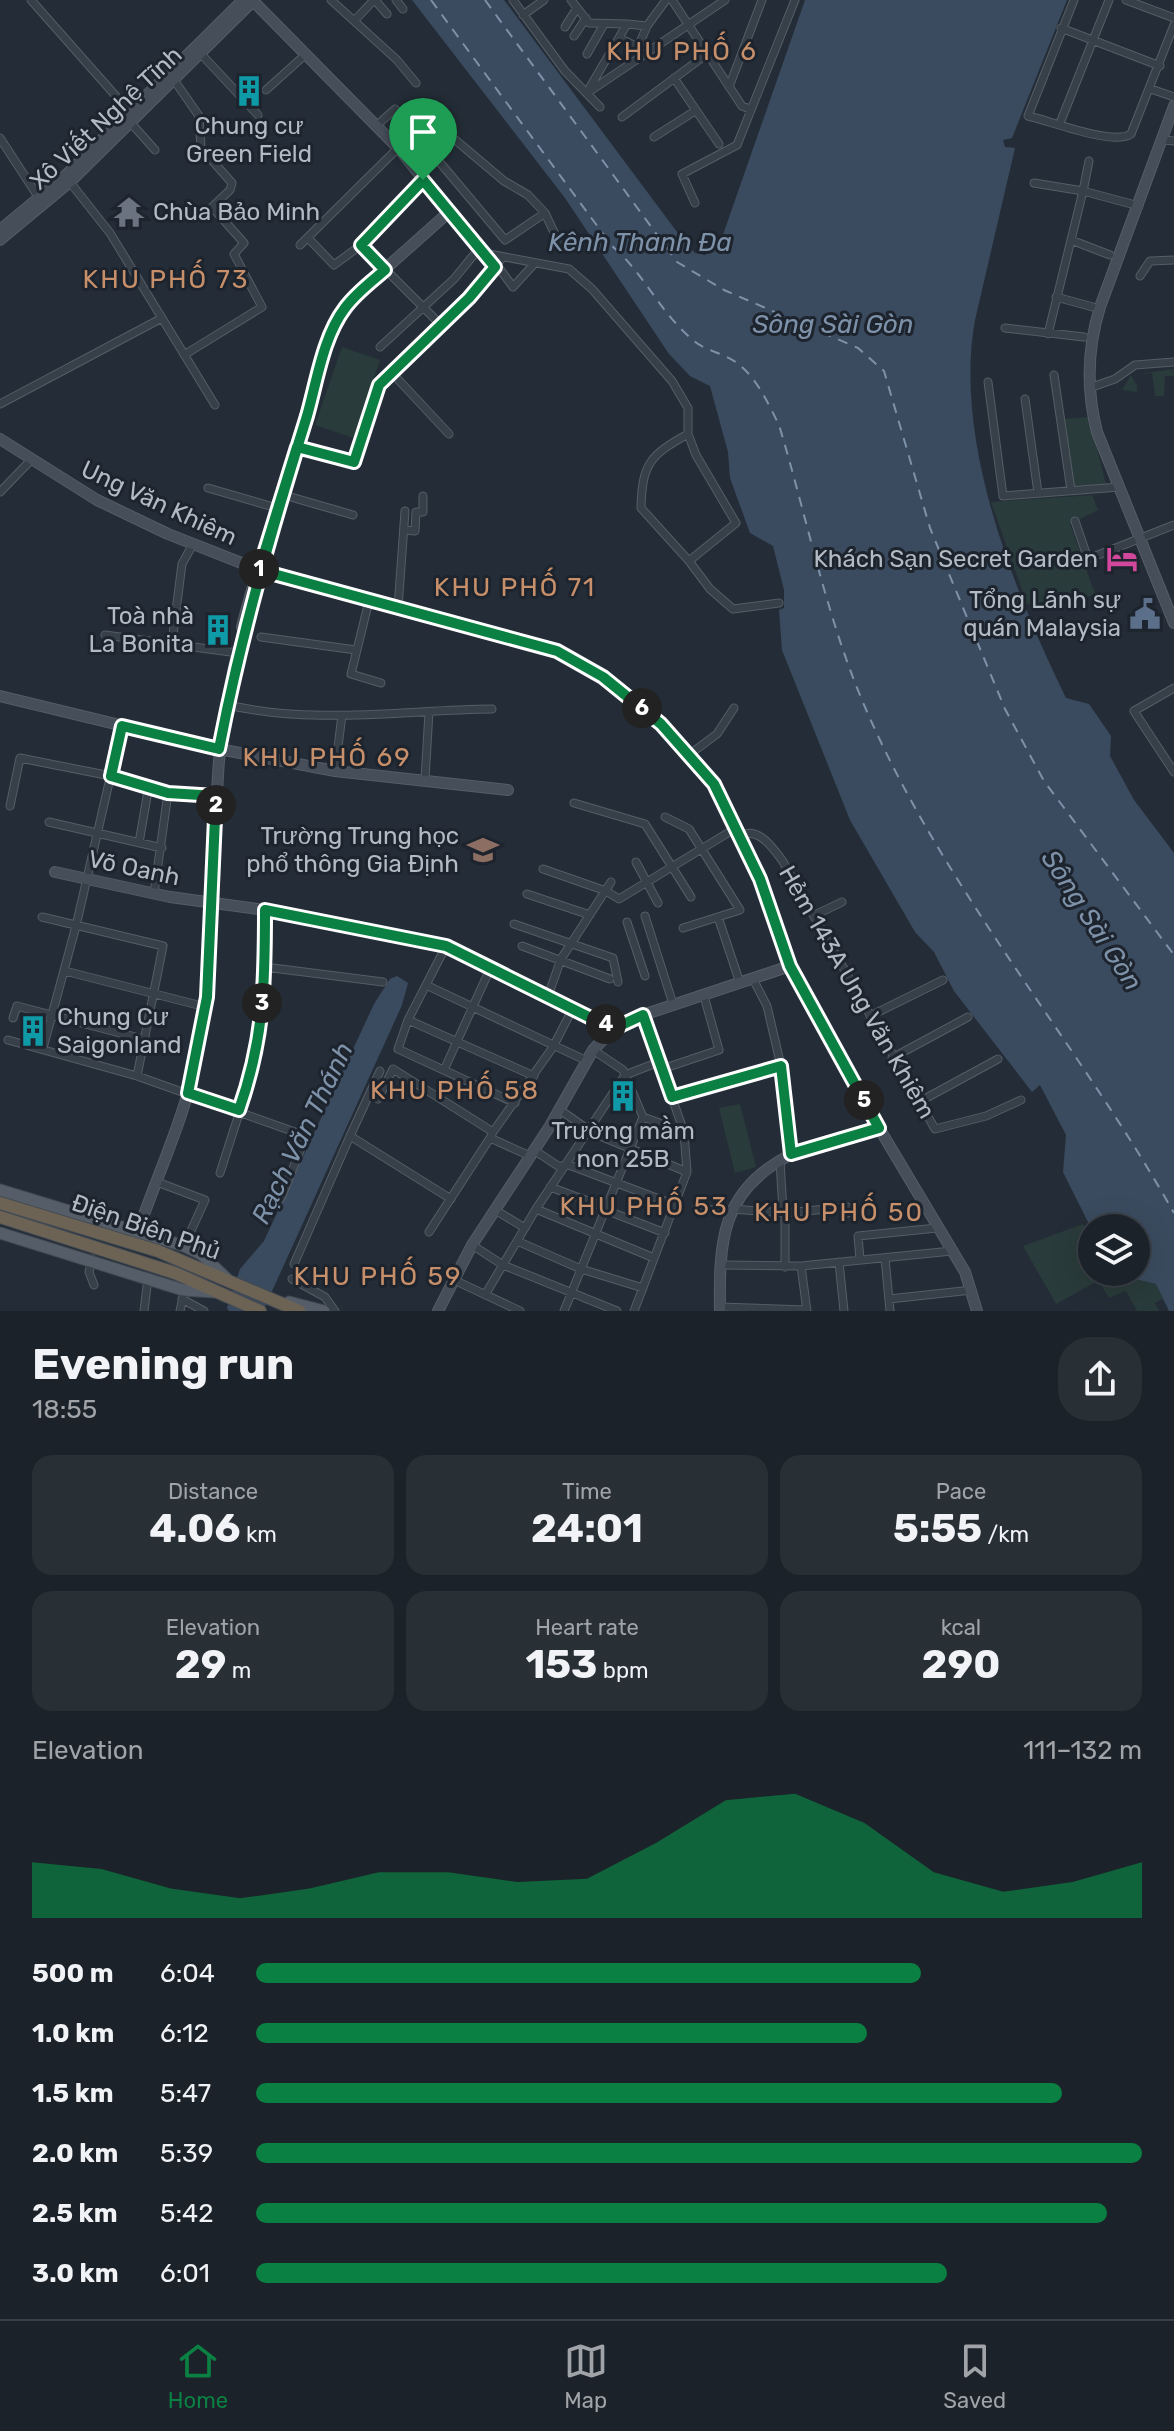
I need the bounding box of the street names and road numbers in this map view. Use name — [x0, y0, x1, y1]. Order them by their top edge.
street label: Xô Viết Nghệ Tĩnh — [23, 39, 188, 195]
street label: Ung Văn Khiêm — [77, 455, 241, 551]
street label: Võ Oanh — [86, 845, 182, 891]
street label: Hẻm 143A Ung Văn Khiêm — [773, 861, 941, 1123]
street label: Điện Biên Phủ — [68, 1188, 224, 1266]

